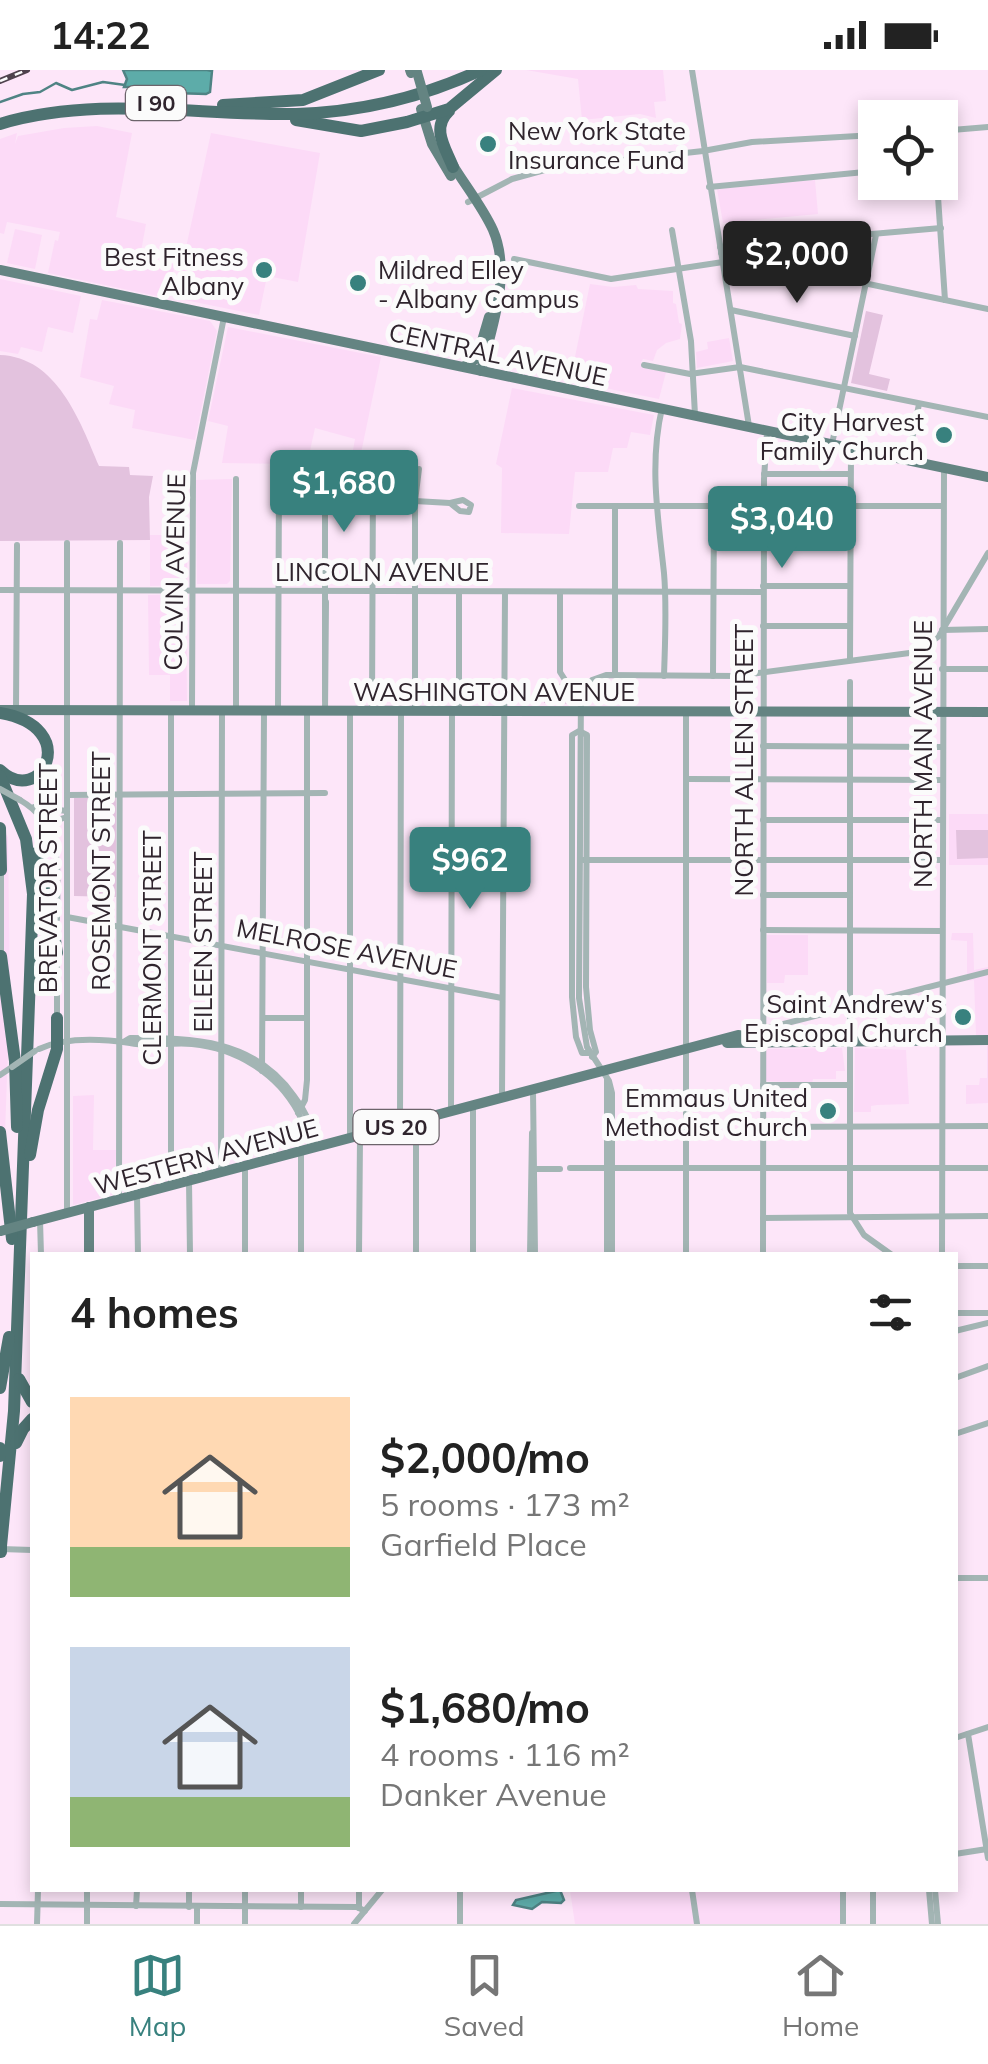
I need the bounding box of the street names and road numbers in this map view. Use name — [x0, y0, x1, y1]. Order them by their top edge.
road number: I 90 — [126, 86, 186, 120]
street label: CENTRAL AVENUE — [386, 316, 610, 392]
street label: COLVIN AVENUE — [157, 473, 191, 671]
street label: LINCOLN AVENUE — [275, 556, 489, 587]
street label: NORTH MAIN AVENUE — [907, 620, 938, 888]
street label: NORTH ALLEN STREET — [728, 624, 759, 896]
street label: WASHINGTON AVENUE — [353, 676, 635, 707]
street label: ROSEMONT STREET — [85, 751, 116, 991]
street label: BREVATOR STREET — [32, 763, 63, 993]
street label: CLERMONT STREET — [136, 830, 167, 1066]
street label: EILEEN STREET — [187, 851, 218, 1033]
street label: MELROSE AVENUE — [234, 911, 460, 985]
road number: US 20 — [354, 1110, 438, 1144]
street label: WESTERN AVENUE — [91, 1111, 321, 1201]

